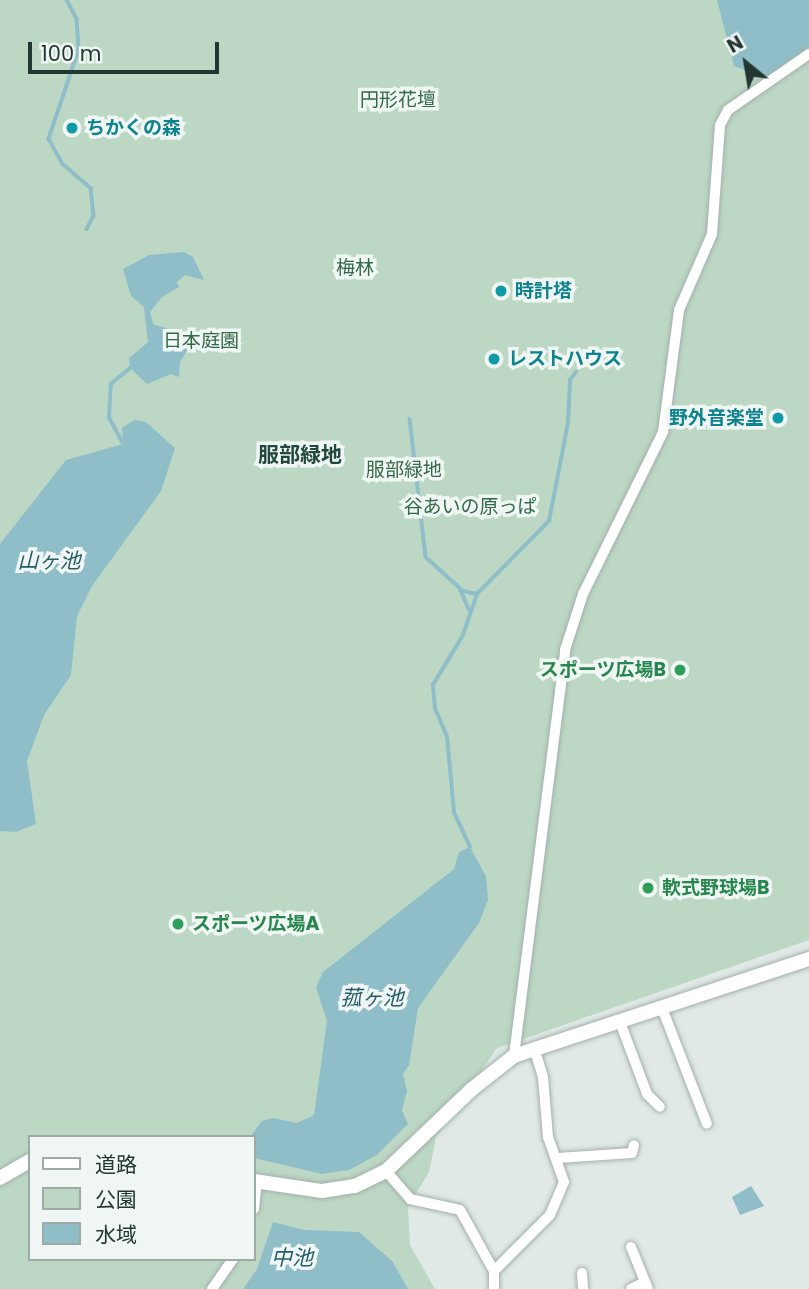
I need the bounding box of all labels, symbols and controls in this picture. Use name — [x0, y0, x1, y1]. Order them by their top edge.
scale bar — [32, 28, 222, 72]
north arrow — [711, 28, 781, 98]
text: N — [722, 29, 748, 60]
text: 100 m — [41, 39, 101, 68]
park label: 円形花壇 — [360, 89, 436, 111]
place label: ちかくの森 — [86, 117, 181, 139]
marker: ちかくの森 — [64, 120, 80, 136]
park label: 梅林 — [336, 257, 374, 279]
place label: 時計塔 — [515, 280, 572, 302]
marker: 時計塔 — [493, 283, 509, 299]
park label: 日本庭園 — [163, 330, 239, 352]
place label: レストハウス — [508, 348, 622, 370]
marker: レストハウス — [486, 351, 502, 367]
place label: 野外音楽堂 — [669, 407, 764, 429]
marker: 野外音楽堂 — [770, 410, 786, 426]
district label: 服部緑地 — [258, 442, 342, 468]
park label: 服部緑地 — [366, 459, 442, 481]
park label: 谷あいの原っぱ — [404, 496, 536, 518]
water label: 山ヶ池 — [18, 548, 80, 574]
place label: スポーツ広場B — [539, 659, 666, 681]
marker: スポーツ広場B — [672, 662, 688, 678]
place label: 軟式野球場B — [662, 877, 770, 899]
marker: 軟式野球場B — [640, 880, 656, 896]
place label: スポーツ広場A — [192, 913, 320, 935]
marker: スポーツ広場A — [170, 916, 186, 932]
water label: 菰ヶ池 — [341, 985, 403, 1011]
legend — [28, 1135, 256, 1261]
text: 道路 — [95, 1150, 137, 1179]
text: 公園 — [95, 1185, 137, 1214]
text: 水域 — [95, 1220, 137, 1249]
water label: 中池 — [271, 1245, 313, 1271]

